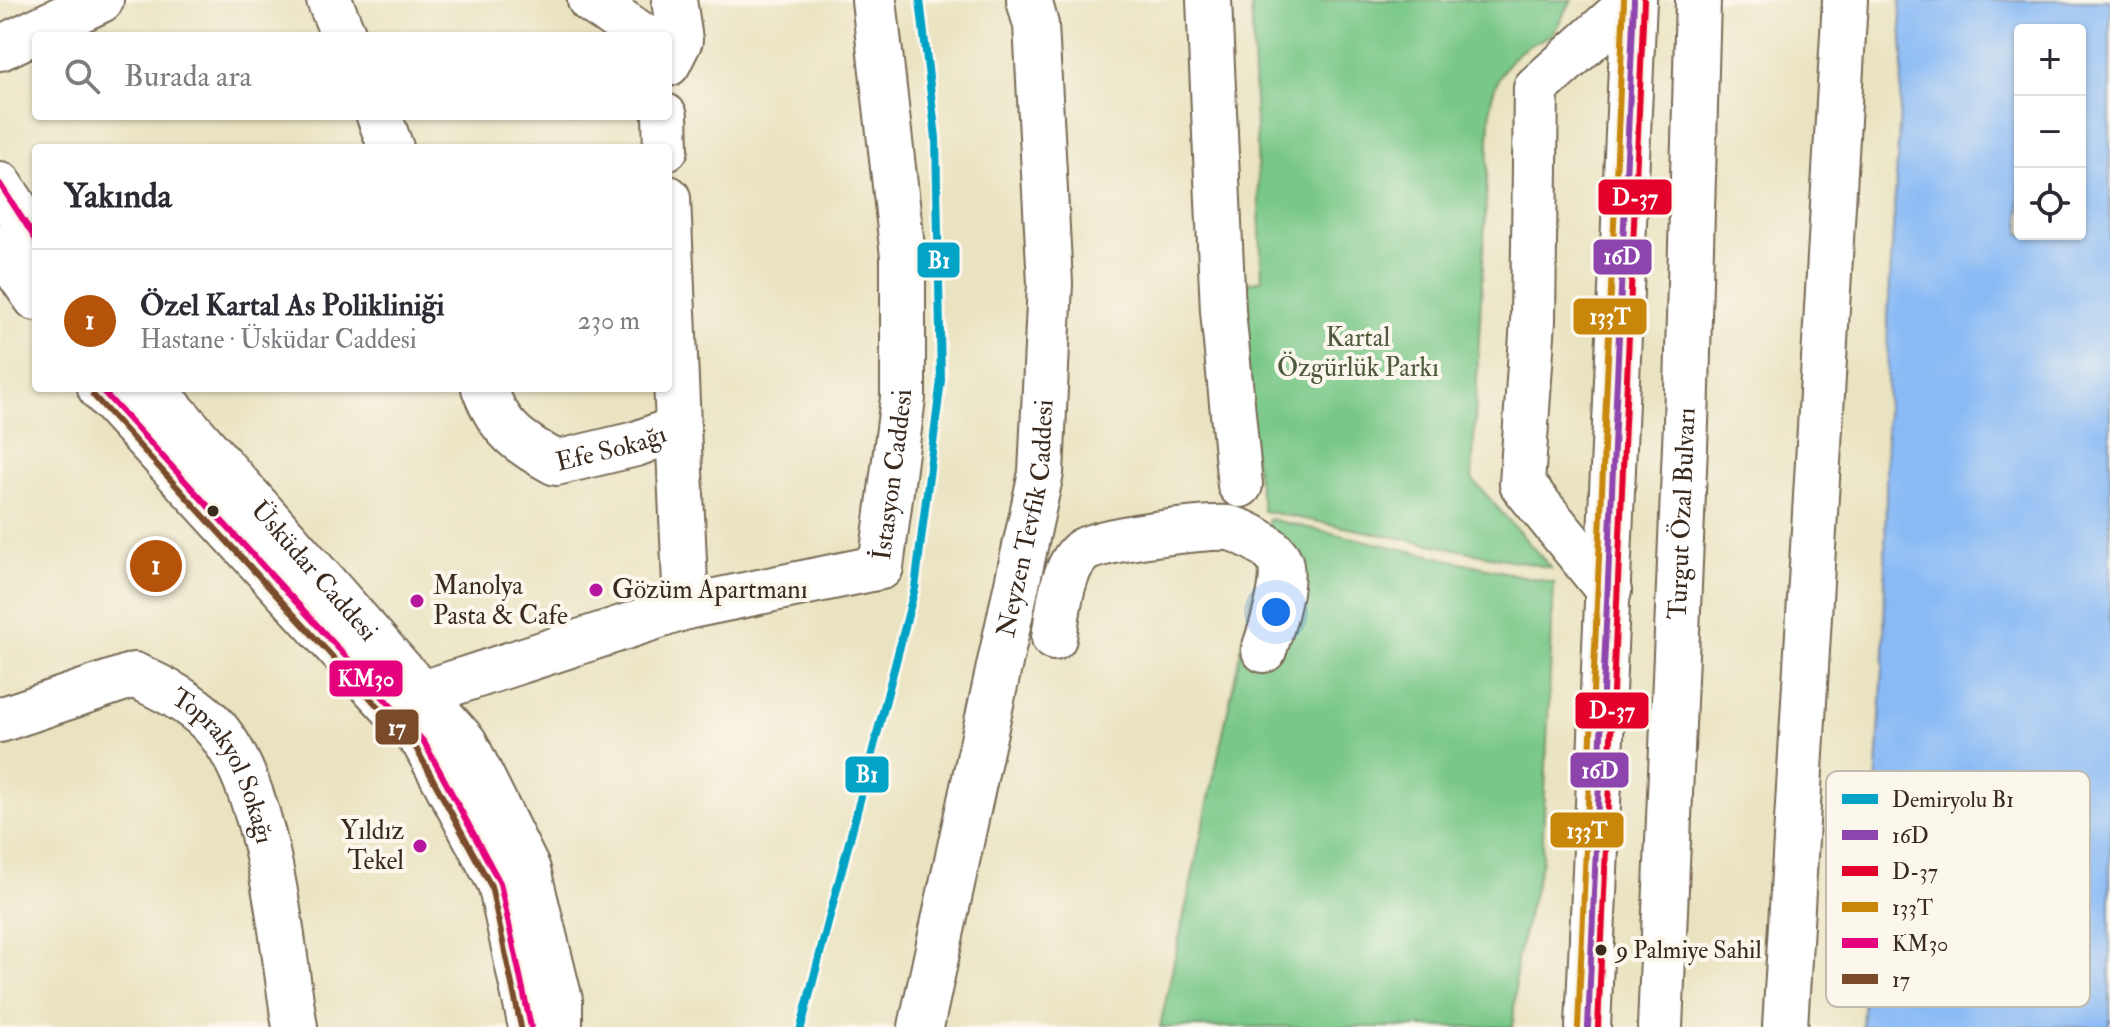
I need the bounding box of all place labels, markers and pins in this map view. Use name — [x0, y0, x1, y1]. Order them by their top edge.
unlabelled marker — [205, 503, 221, 519]
pin: 1 — [130, 536, 182, 596]
place label: Manolya Pasta & Cafe — [433, 570, 568, 632]
place label: Gözüm Apartmanı — [612, 574, 808, 607]
marker: Gözüm Apartmanı — [587, 581, 605, 599]
marker: Manolya Pasta & Cafe — [408, 592, 426, 610]
place label: Yıldız Tekel — [340, 815, 404, 877]
marker: Yıldız Tekel — [411, 837, 429, 855]
place label: 9 Palmiye Sahil — [1614, 935, 1762, 966]
marker: 9 Palmiye Sahil — [1593, 942, 1609, 958]

